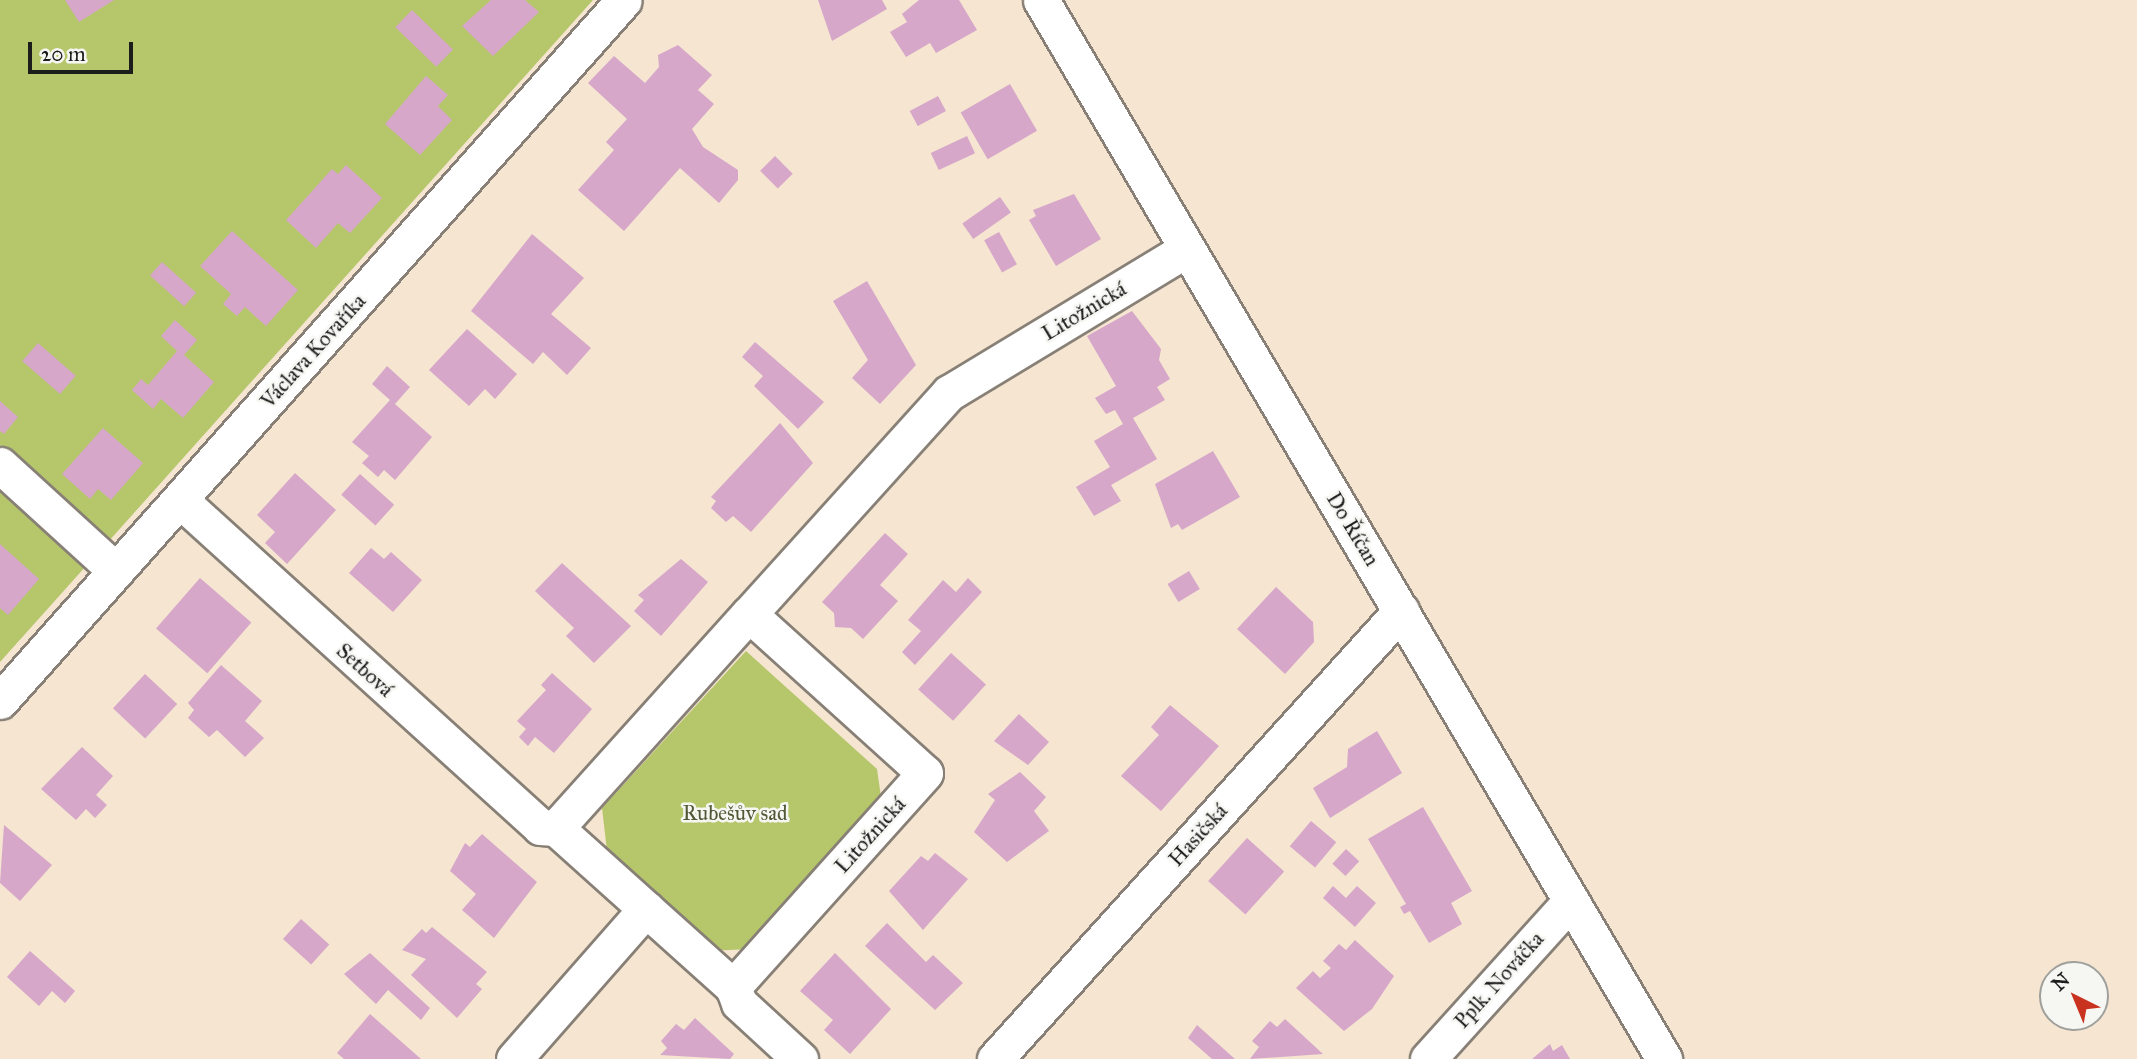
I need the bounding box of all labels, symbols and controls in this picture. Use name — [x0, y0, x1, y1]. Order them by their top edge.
scale bar — [32, 28, 136, 72]
text: 20 m — [41, 41, 86, 67]
street label: Litožnická — [1037, 276, 1131, 346]
street label: Václava Kovaříka — [255, 289, 371, 413]
street label: Do Říčan — [1321, 488, 1385, 570]
street label: Setbová — [331, 638, 399, 702]
street label: Litožnická — [829, 792, 911, 878]
street label: Hasičská — [1163, 799, 1233, 871]
park label: Rubešův sad — [682, 800, 788, 826]
street label: Pplk. Nováčka — [1449, 927, 1549, 1033]
north arrow — [2039, 961, 2109, 1031]
text: N — [2047, 968, 2074, 996]

